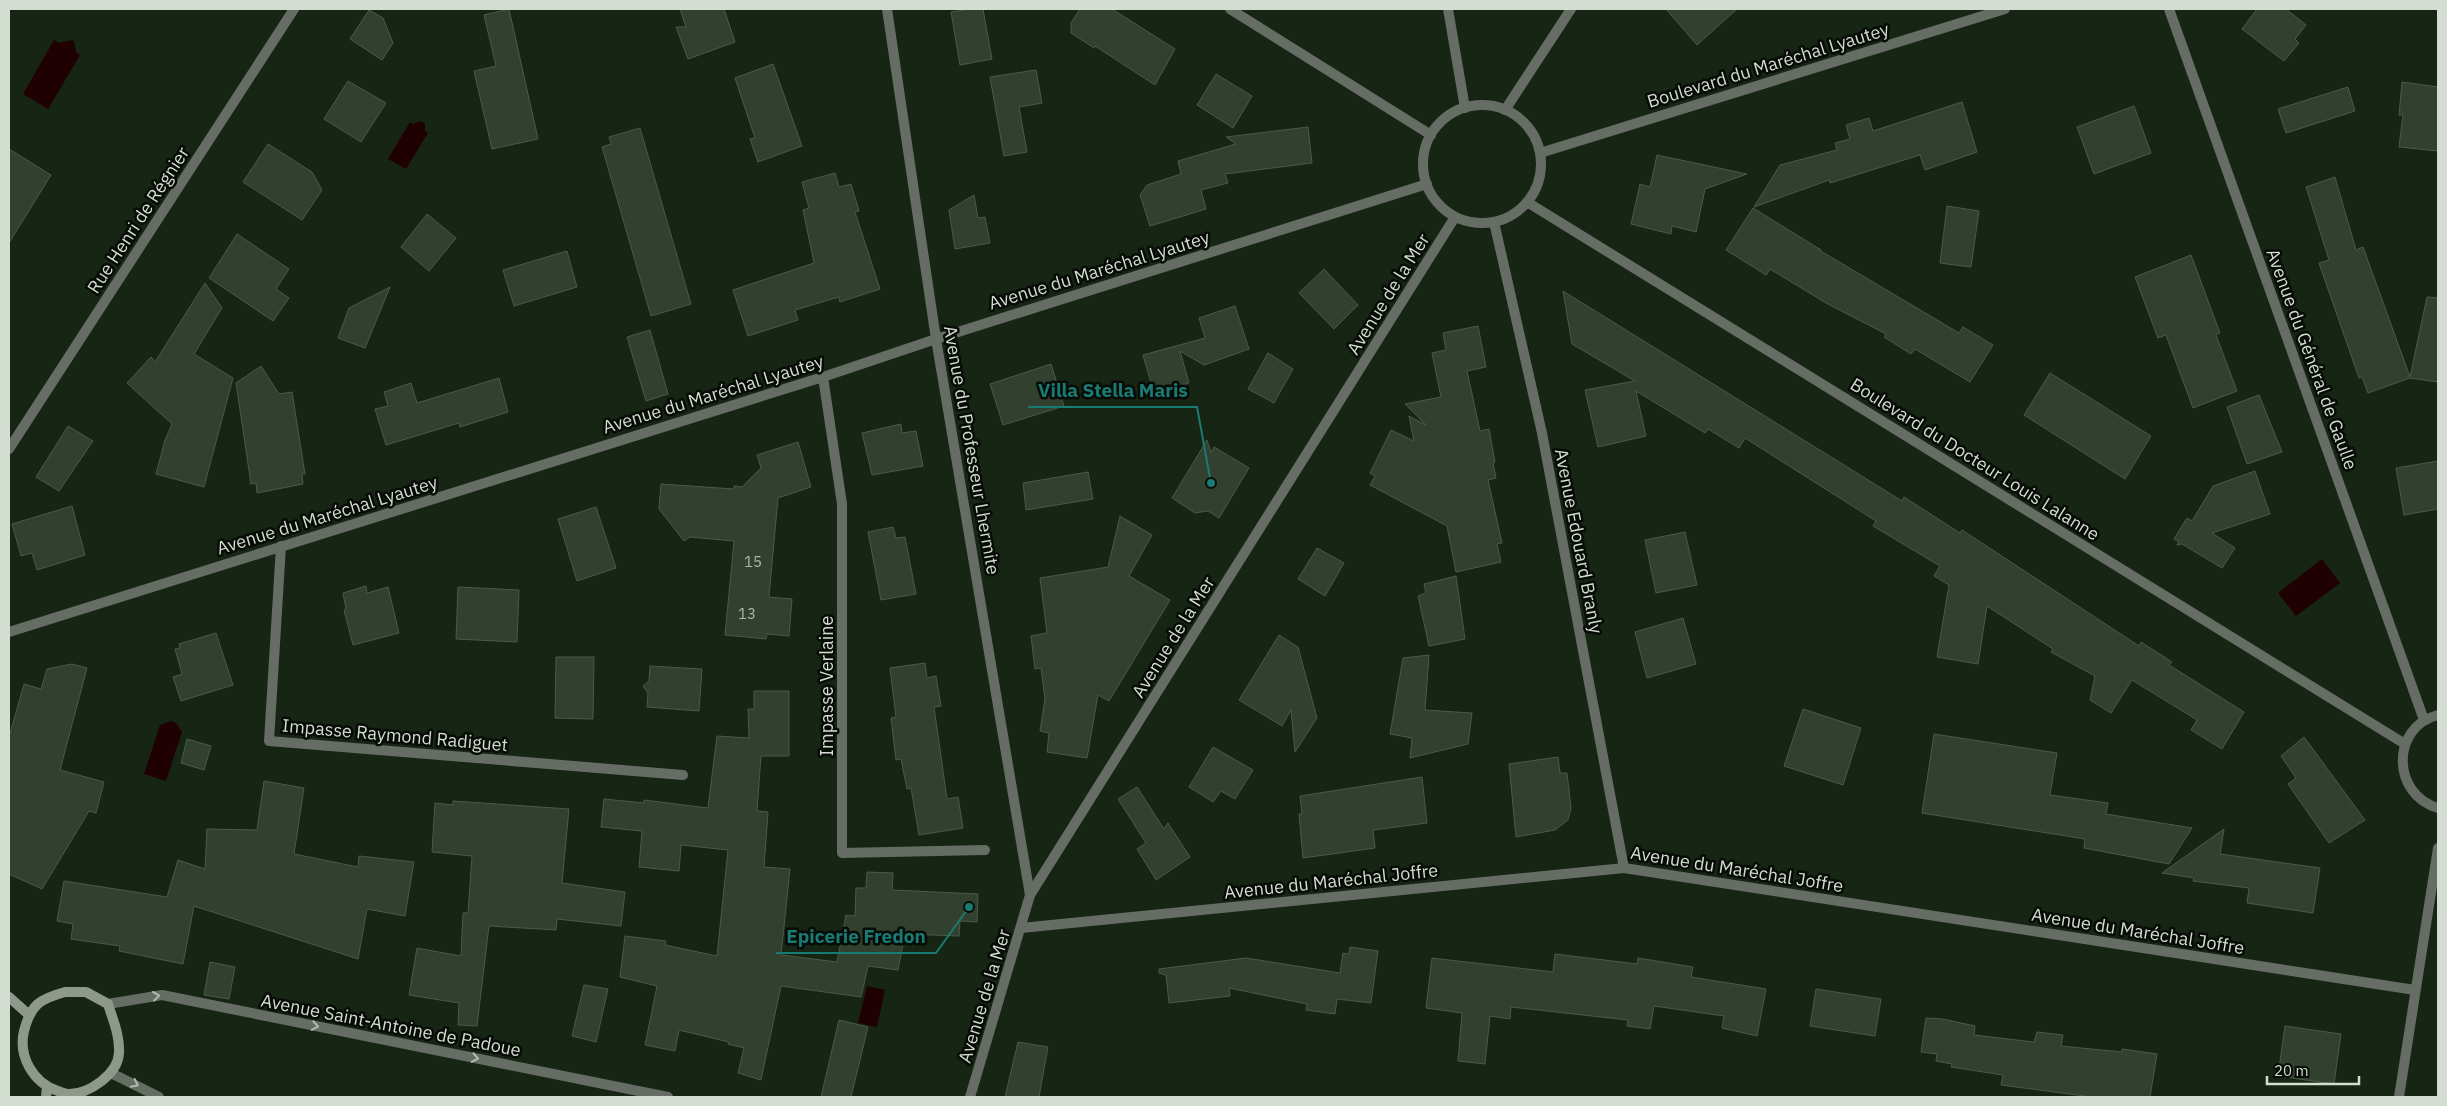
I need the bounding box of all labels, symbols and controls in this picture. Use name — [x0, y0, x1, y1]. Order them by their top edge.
street label: Boulevard du Maréchal Lyautey — [1644, 17, 1892, 113]
street label: Rue Henri de Régnier — [82, 142, 194, 298]
street label: Avenue du Maréchal Lyautey — [986, 225, 1212, 315]
street label: Avenue de la Mer — [1341, 229, 1435, 359]
street label: Avenue du Général de Gaulle — [2261, 245, 2363, 473]
street label: Avenue du Professeur Lhermite — [939, 324, 1005, 576]
street label: Avenue du Maréchal Lyautey — [600, 349, 826, 439]
callout: Villa Stella Maris — [1028, 373, 1197, 407]
street label: Boulevard du Docteur Louis Lalanne — [1846, 373, 2104, 546]
text: Villa Stella Maris — [1038, 378, 1188, 402]
street label: Avenue Edouard Branly — [1550, 447, 1608, 635]
street label: Avenue du Maréchal Lyautey — [214, 470, 440, 560]
house number: 15 — [744, 552, 762, 571]
street label: Avenue de la Mer — [1126, 572, 1220, 702]
house number: 13 — [738, 604, 756, 623]
street label: Impasse Verlaine — [815, 616, 838, 756]
street label: Impasse Raymond Radiguet — [281, 714, 509, 756]
street label: Avenue du Maréchal Joffre — [1629, 841, 1845, 897]
street label: Avenue du Maréchal Joffre — [1223, 858, 1439, 904]
street label: Avenue du Maréchal Joffre — [2030, 903, 2246, 959]
callout: Epicerie Fredon — [776, 919, 936, 953]
text: Epicerie Fredon — [786, 924, 926, 948]
street label: Avenue de la Mer — [953, 926, 1015, 1066]
street label: Avenue Saint-Antoine de Padoue — [259, 988, 523, 1062]
one-way arrow — [152, 991, 160, 1002]
one-way arrow — [311, 1020, 320, 1031]
one-way arrow — [470, 1052, 479, 1063]
scale bar — [2267, 1054, 2360, 1086]
text: 20 m — [2274, 1061, 2309, 1080]
one-way arrow — [130, 1078, 139, 1088]

